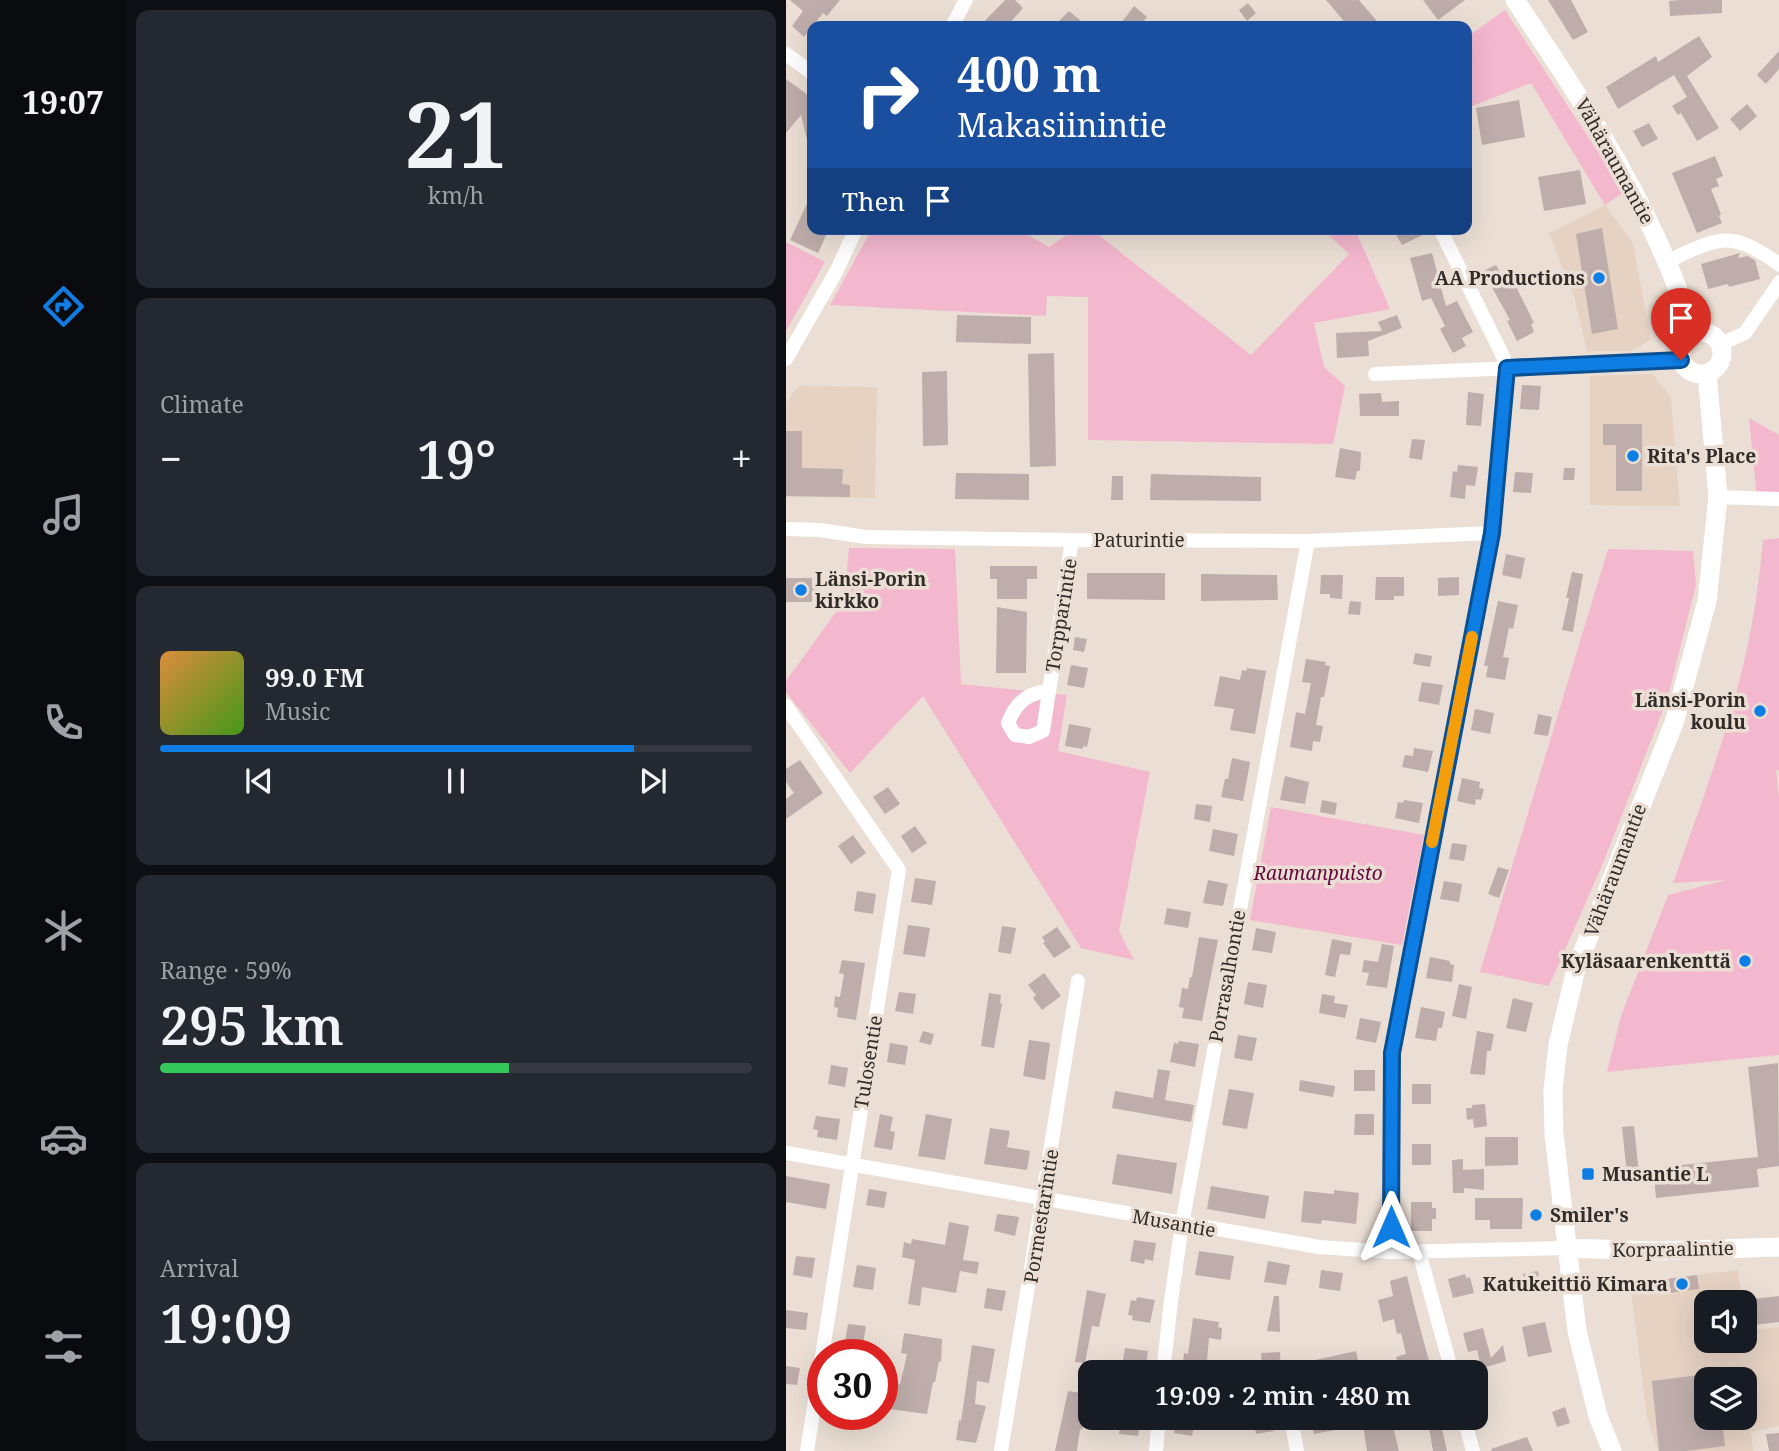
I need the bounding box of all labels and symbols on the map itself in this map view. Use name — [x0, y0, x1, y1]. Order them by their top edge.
street label: Vähäraumantie — [1570, 93, 1660, 229]
place label: AA Productions — [1435, 265, 1585, 291]
marker: AA Productions — [1591, 270, 1607, 286]
pin — [1651, 288, 1711, 360]
place label: Rita's Place — [1647, 443, 1756, 469]
marker: Rita's Place — [1625, 448, 1641, 464]
street label: Paturintie — [1093, 527, 1185, 553]
street label: Torpparintie — [1039, 556, 1083, 674]
place label: Länsi-Porin kirkko — [815, 566, 927, 614]
marker: Länsi-Porin kirkko — [793, 582, 809, 598]
place label: Länsi-Porin koulu — [1635, 687, 1746, 735]
marker: Länsi-Porin koulu — [1752, 703, 1768, 719]
street label: Vähäraumantie — [1578, 800, 1652, 940]
park label: Raumanpuisto — [1252, 860, 1383, 886]
street label: Porrasalhontie — [1203, 908, 1251, 1044]
place label: Kyläsaarenkenttä — [1561, 948, 1731, 974]
marker: Kyläsaarenkenttä — [1737, 953, 1753, 969]
street label: Tulosentie — [848, 1013, 888, 1111]
street label: Pormestarintie — [1018, 1147, 1064, 1285]
place label: Musantie L — [1602, 1161, 1709, 1187]
marker: Musantie L — [1580, 1166, 1596, 1182]
position arrow — [1354, 1190, 1428, 1264]
place label: Smiler's — [1550, 1202, 1629, 1228]
street label: Musantie — [1130, 1203, 1218, 1243]
marker: Smiler's — [1528, 1207, 1544, 1223]
street label: Korpraalintie — [1612, 1235, 1734, 1263]
place label: Katukeittiö Kimara — [1483, 1271, 1668, 1297]
marker: Katukeittiö Kimara — [1674, 1276, 1690, 1292]
speed limit sign: 30 — [807, 1339, 898, 1430]

